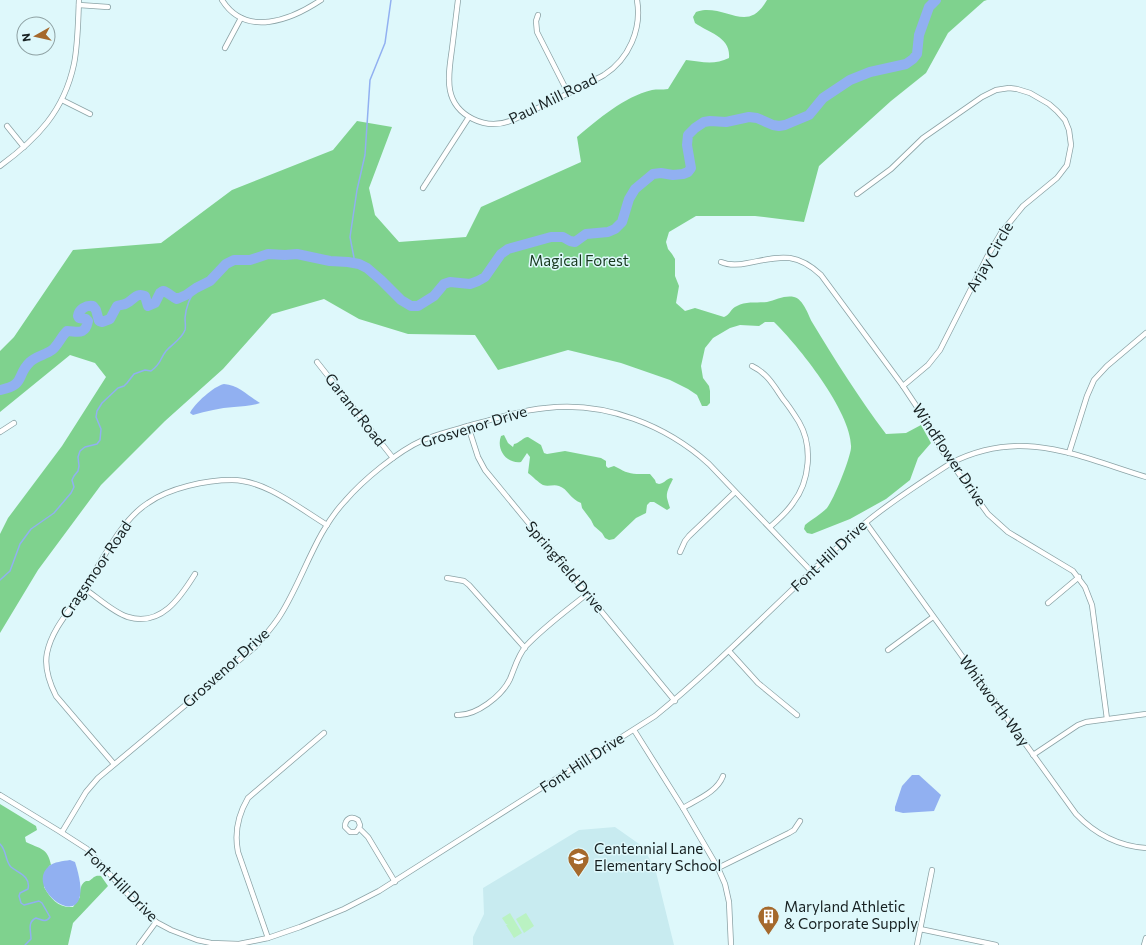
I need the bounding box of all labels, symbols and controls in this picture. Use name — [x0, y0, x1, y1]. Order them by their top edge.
north arrow — [16, 16, 56, 56]
text: N — [19, 32, 33, 42]
street label: Paul Mill Road — [505, 69, 600, 127]
street label: Arjay Circle — [962, 218, 1016, 295]
park label: Magical Forest — [529, 251, 629, 269]
street label: Garand Road — [322, 369, 390, 449]
street label: Windflower Drive — [909, 400, 991, 509]
street label: Grosvenor Drive — [418, 401, 529, 451]
street label: Font Hill Drive — [787, 516, 870, 595]
street label: Cragsmoor Road — [56, 517, 134, 622]
street label: Springfield Drive — [522, 517, 609, 616]
street label: Grosvenor Drive — [178, 624, 272, 711]
street label: Whitworth Way — [956, 651, 1034, 750]
street label: Font Hill Drive — [536, 728, 627, 796]
place label: Centennial Lane Elementary School — [594, 839, 721, 874]
street label: Font Hill Drive — [81, 844, 162, 925]
school or university icon: Centennial Lane Elementary School — [565, 845, 591, 878]
place label: Maryland Athletic & Corporate Supply — [784, 897, 918, 932]
building icon: Maryland Athletic & Corporate Supply — [755, 903, 781, 936]

